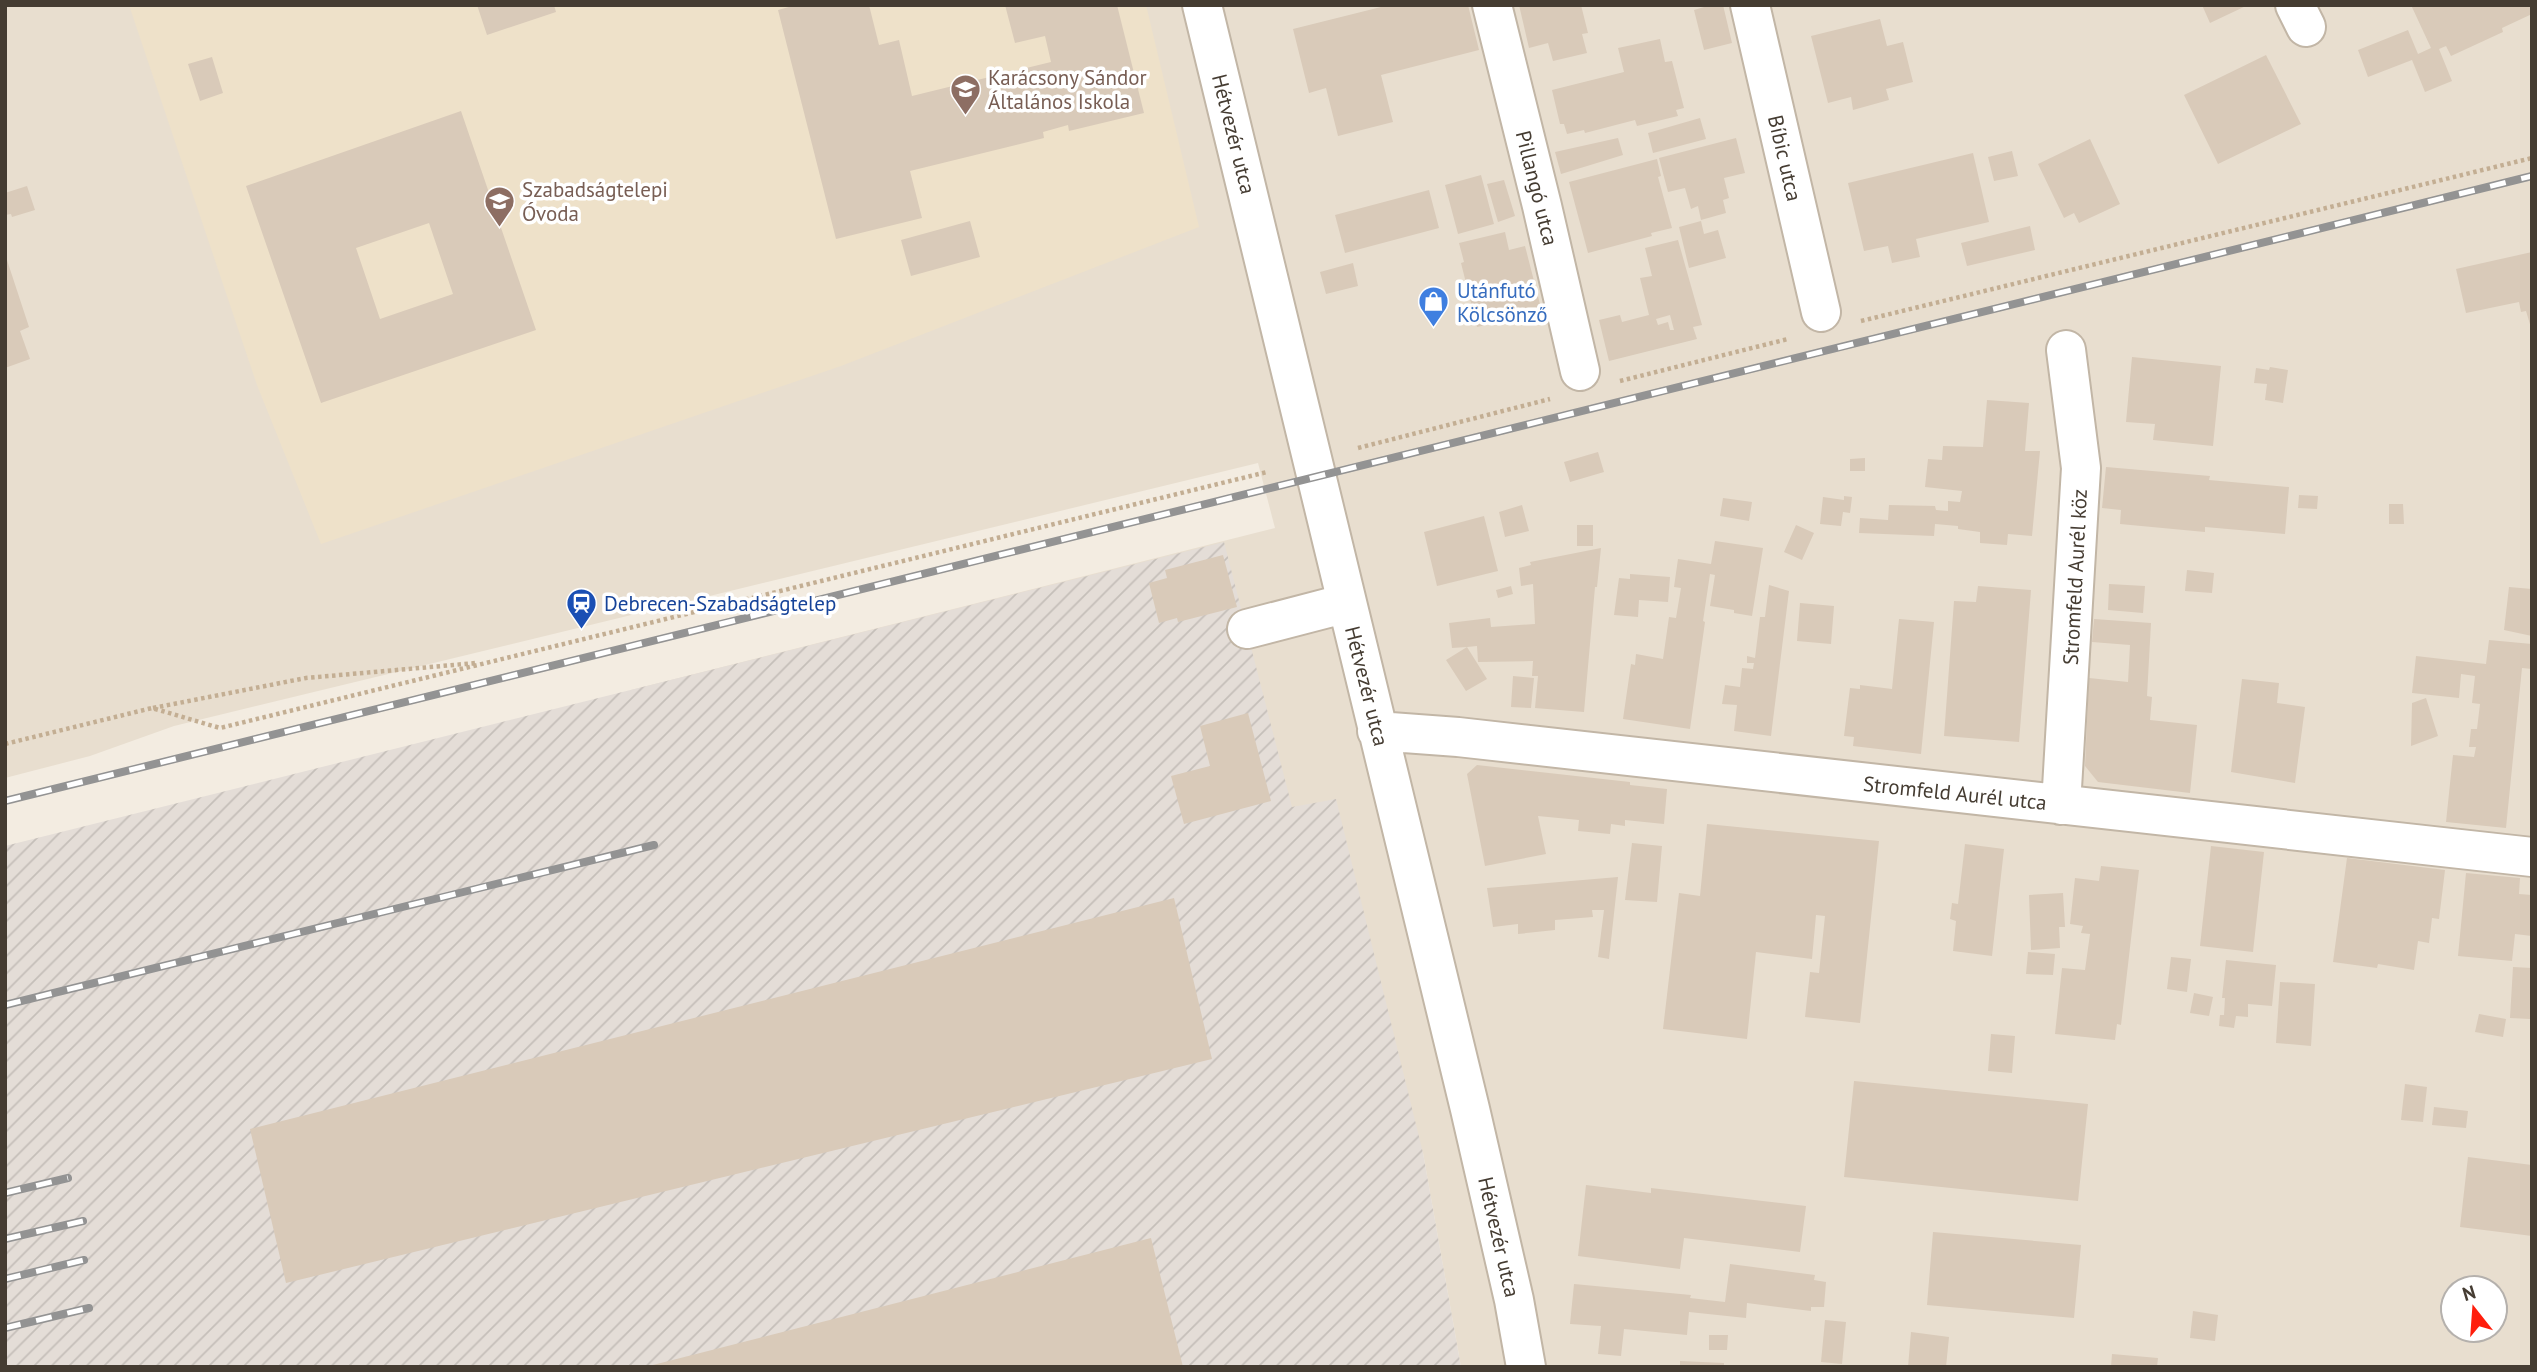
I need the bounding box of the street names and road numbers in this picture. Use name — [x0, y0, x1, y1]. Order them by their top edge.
street label: Hétvezér utca — [1206, 71, 1262, 197]
street label: Bíbic utca — [1762, 112, 1808, 204]
street label: Pillangó utca — [1510, 128, 1564, 248]
street label: Stromfeld Aurél köz — [2057, 488, 2093, 666]
street label: Hétvezér utca — [1339, 623, 1395, 749]
street label: Stromfeld Aurél utca — [1862, 770, 2048, 816]
street label: Hétvezér utca — [1472, 1174, 1526, 1300]

